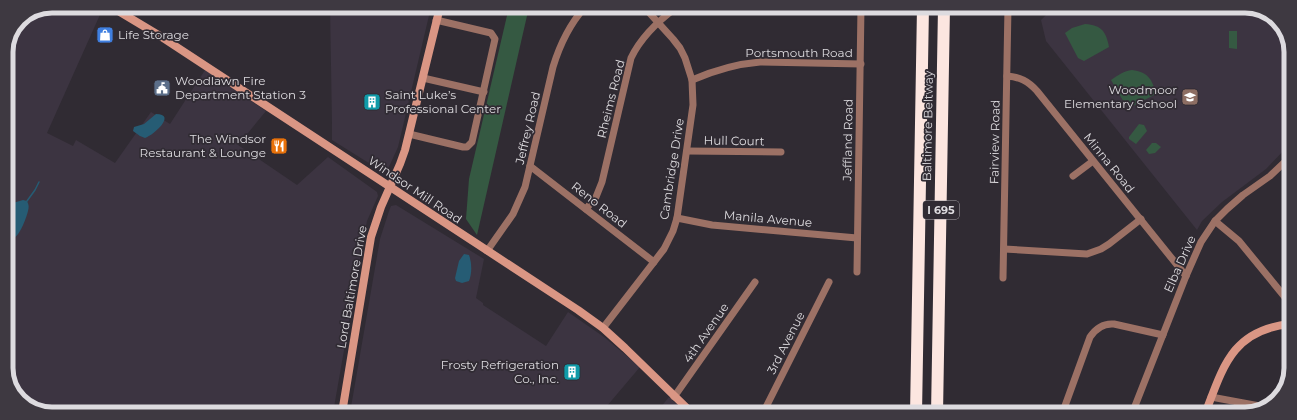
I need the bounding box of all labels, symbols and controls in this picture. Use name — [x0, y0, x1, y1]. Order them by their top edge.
shop icon: Life Storage — [95, 25, 115, 45]
place label: Life Storage — [118, 27, 189, 42]
street label: Portsmouth Road — [745, 45, 853, 60]
street label: Rheims Road — [594, 58, 628, 140]
street label: Baltimore Beltway — [919, 70, 936, 181]
place label: Woodlawn Fire Department Station 3 — [175, 73, 306, 102]
public building icon: Woodlawn Fire Department Station 3 — [152, 78, 172, 98]
place label: Woodmoor Elementary School — [1064, 82, 1177, 111]
place label: Saint Luke’s Professional Center — [385, 87, 501, 116]
school or university icon: Woodmoor Elementary School — [1180, 87, 1200, 107]
street label: Jeffrey Road — [512, 90, 543, 167]
building icon: Saint Luke’s Professional Center — [362, 92, 382, 112]
street label: Jeffland Road — [839, 99, 856, 182]
street label: Fairview Road — [986, 100, 1003, 184]
street label: Cambridge Drive — [656, 117, 687, 221]
street label: Minna Road — [1081, 130, 1138, 196]
place label: The Windsor Restaurant & Lounge — [140, 131, 266, 160]
street label: Hull Court — [703, 132, 765, 149]
restaurant icon: The Windsor Restaurant & Lounge — [269, 136, 289, 156]
street label: Windsor Mill Road — [366, 153, 465, 226]
street label: Reno Road — [569, 178, 630, 231]
road number: I 695 — [923, 201, 959, 219]
street label: Manila Avenue — [723, 207, 813, 230]
street label: Lord Baltimore Drive — [333, 224, 370, 350]
street label: Elba Drive — [1160, 233, 1199, 295]
street label: 4th Avenue — [680, 300, 732, 365]
street label: 3rd Avenue — [763, 309, 808, 376]
place label: Frosty Refrigeration Co., Inc. — [441, 357, 559, 386]
building icon: Frosty Refrigeration Co., Inc. — [562, 362, 582, 382]

